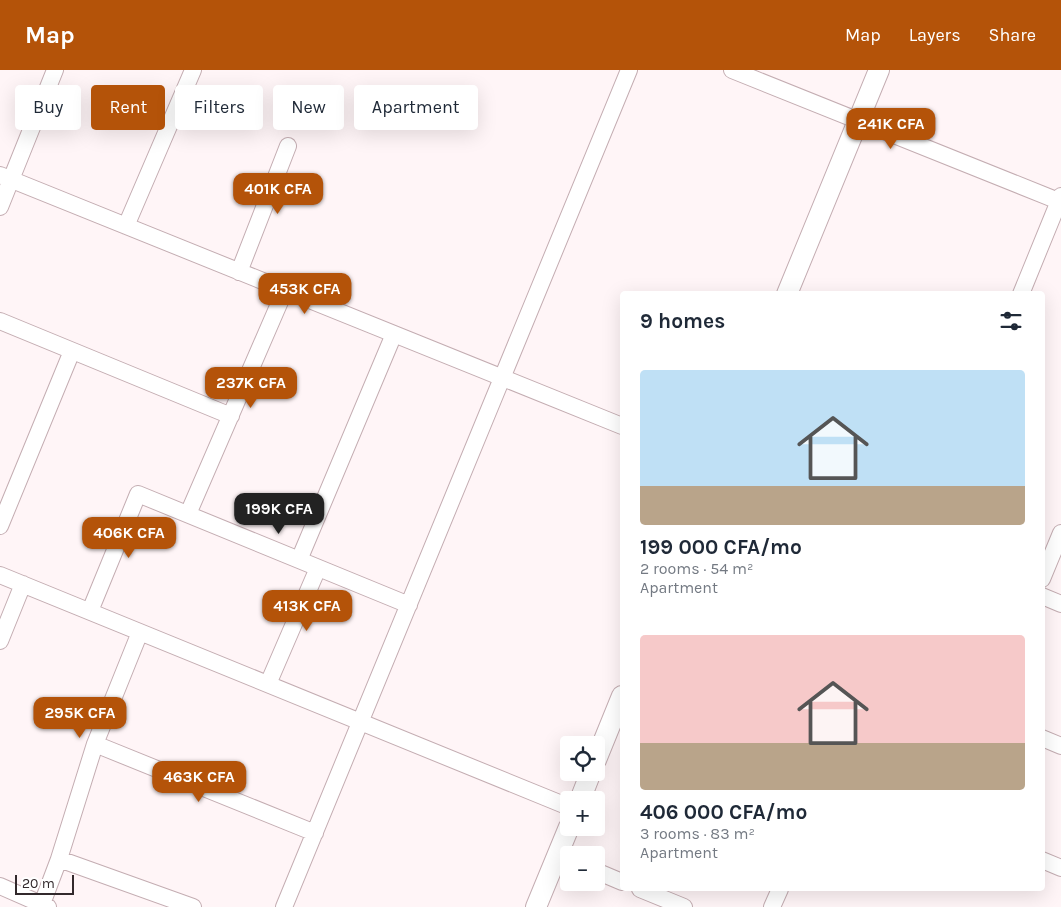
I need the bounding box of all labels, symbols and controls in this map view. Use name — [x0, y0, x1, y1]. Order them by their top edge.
text: Map — [25, 21, 75, 49]
text: Map — [845, 24, 881, 46]
text: Layers — [909, 24, 961, 46]
text: Share — [989, 24, 1036, 46]
chip: Buy — [15, 85, 81, 130]
chip: Rent — [91, 85, 165, 130]
chip: Filters — [175, 85, 263, 130]
chip: New — [273, 85, 344, 130]
chip: Apartment — [354, 85, 478, 130]
pin: 241K CFA — [839, 108, 943, 150]
text: 241K CFA — [857, 114, 925, 133]
pin: 401K CFA — [226, 172, 330, 215]
text: 401K CFA — [244, 179, 312, 198]
pin: 453K CFA — [253, 272, 357, 315]
text: 453K CFA — [269, 279, 341, 298]
icon: filters — [997, 307, 1025, 335]
text: 9 homes — [640, 309, 725, 333]
pin: 237K CFA — [199, 366, 303, 409]
text: 237K CFA — [216, 373, 286, 392]
icon: home — [788, 403, 878, 493]
pin: 199K CFA — [227, 492, 331, 535]
text: 199K CFA — [245, 499, 313, 518]
pin: 406K CFA — [77, 516, 181, 559]
text: 406K CFA — [93, 523, 165, 542]
text: 199 000 CFA/mo — [640, 535, 802, 559]
text: 2 rooms · 54 m² — [640, 559, 753, 578]
text: Apartment — [640, 578, 718, 597]
pin: 413K CFA — [255, 590, 359, 632]
text: 413K CFA — [273, 596, 341, 615]
icon: home — [788, 668, 878, 758]
pin: 295K CFA — [28, 696, 132, 739]
text: 295K CFA — [44, 703, 116, 722]
map controls — [560, 736, 605, 891]
button: locate — [560, 736, 605, 781]
pin: 463K CFA — [147, 760, 251, 803]
text: 463K CFA — [163, 767, 235, 786]
button: + — [560, 791, 605, 836]
text: 406 000 CFA/mo — [640, 800, 807, 824]
text: 3 rooms · 83 m² — [640, 824, 755, 843]
text: Apartment — [640, 843, 718, 862]
button: − — [560, 846, 605, 891]
scale bar — [15, 872, 74, 895]
text: 20 m — [22, 875, 55, 892]

